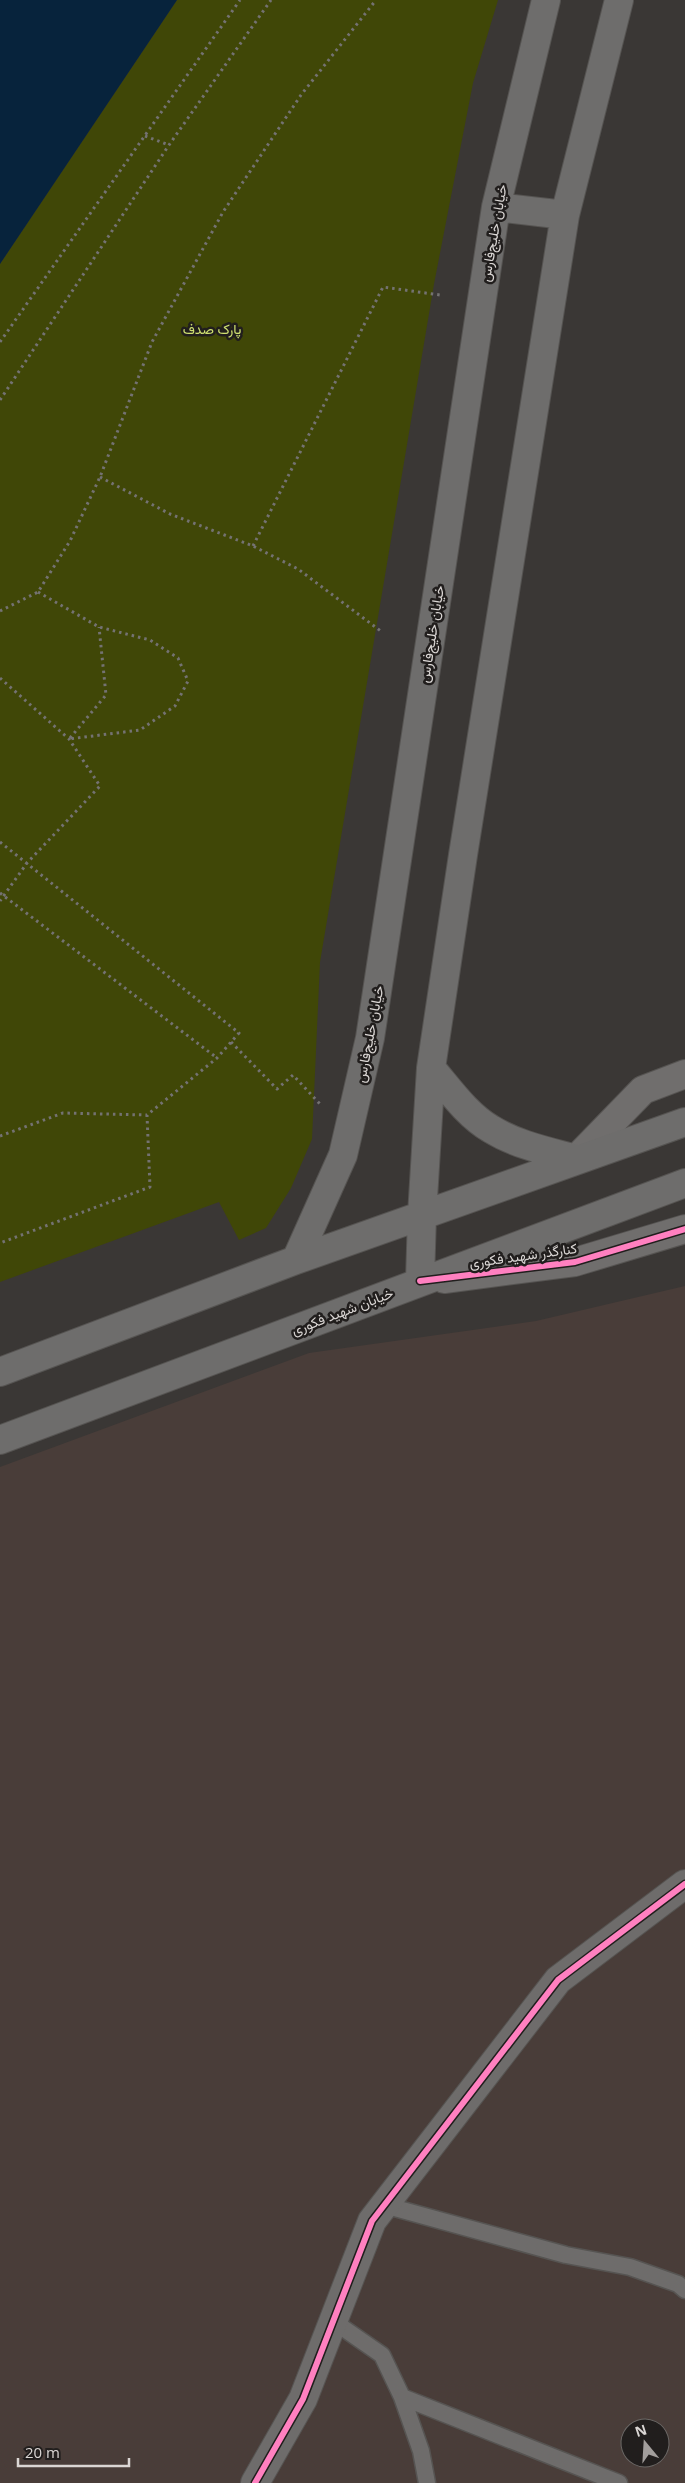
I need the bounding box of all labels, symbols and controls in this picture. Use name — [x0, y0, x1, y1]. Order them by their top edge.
street label: خیابان خلیج‌فارس — [475, 183, 513, 284]
park label: پارک صدف — [183, 319, 241, 339]
street label: خیابان خلیج‌فارس — [414, 584, 450, 685]
street label: خیابان خلیج‌فارس — [350, 984, 390, 1085]
street label: کنارگذر شهید فکوری — [468, 1238, 578, 1272]
street label: خیابان شهید فکوری — [288, 1283, 396, 1339]
north arrow — [620, 2418, 670, 2468]
text: N — [632, 2419, 649, 2441]
scale bar — [18, 2436, 129, 2468]
text: 20 m — [25, 2442, 60, 2462]

